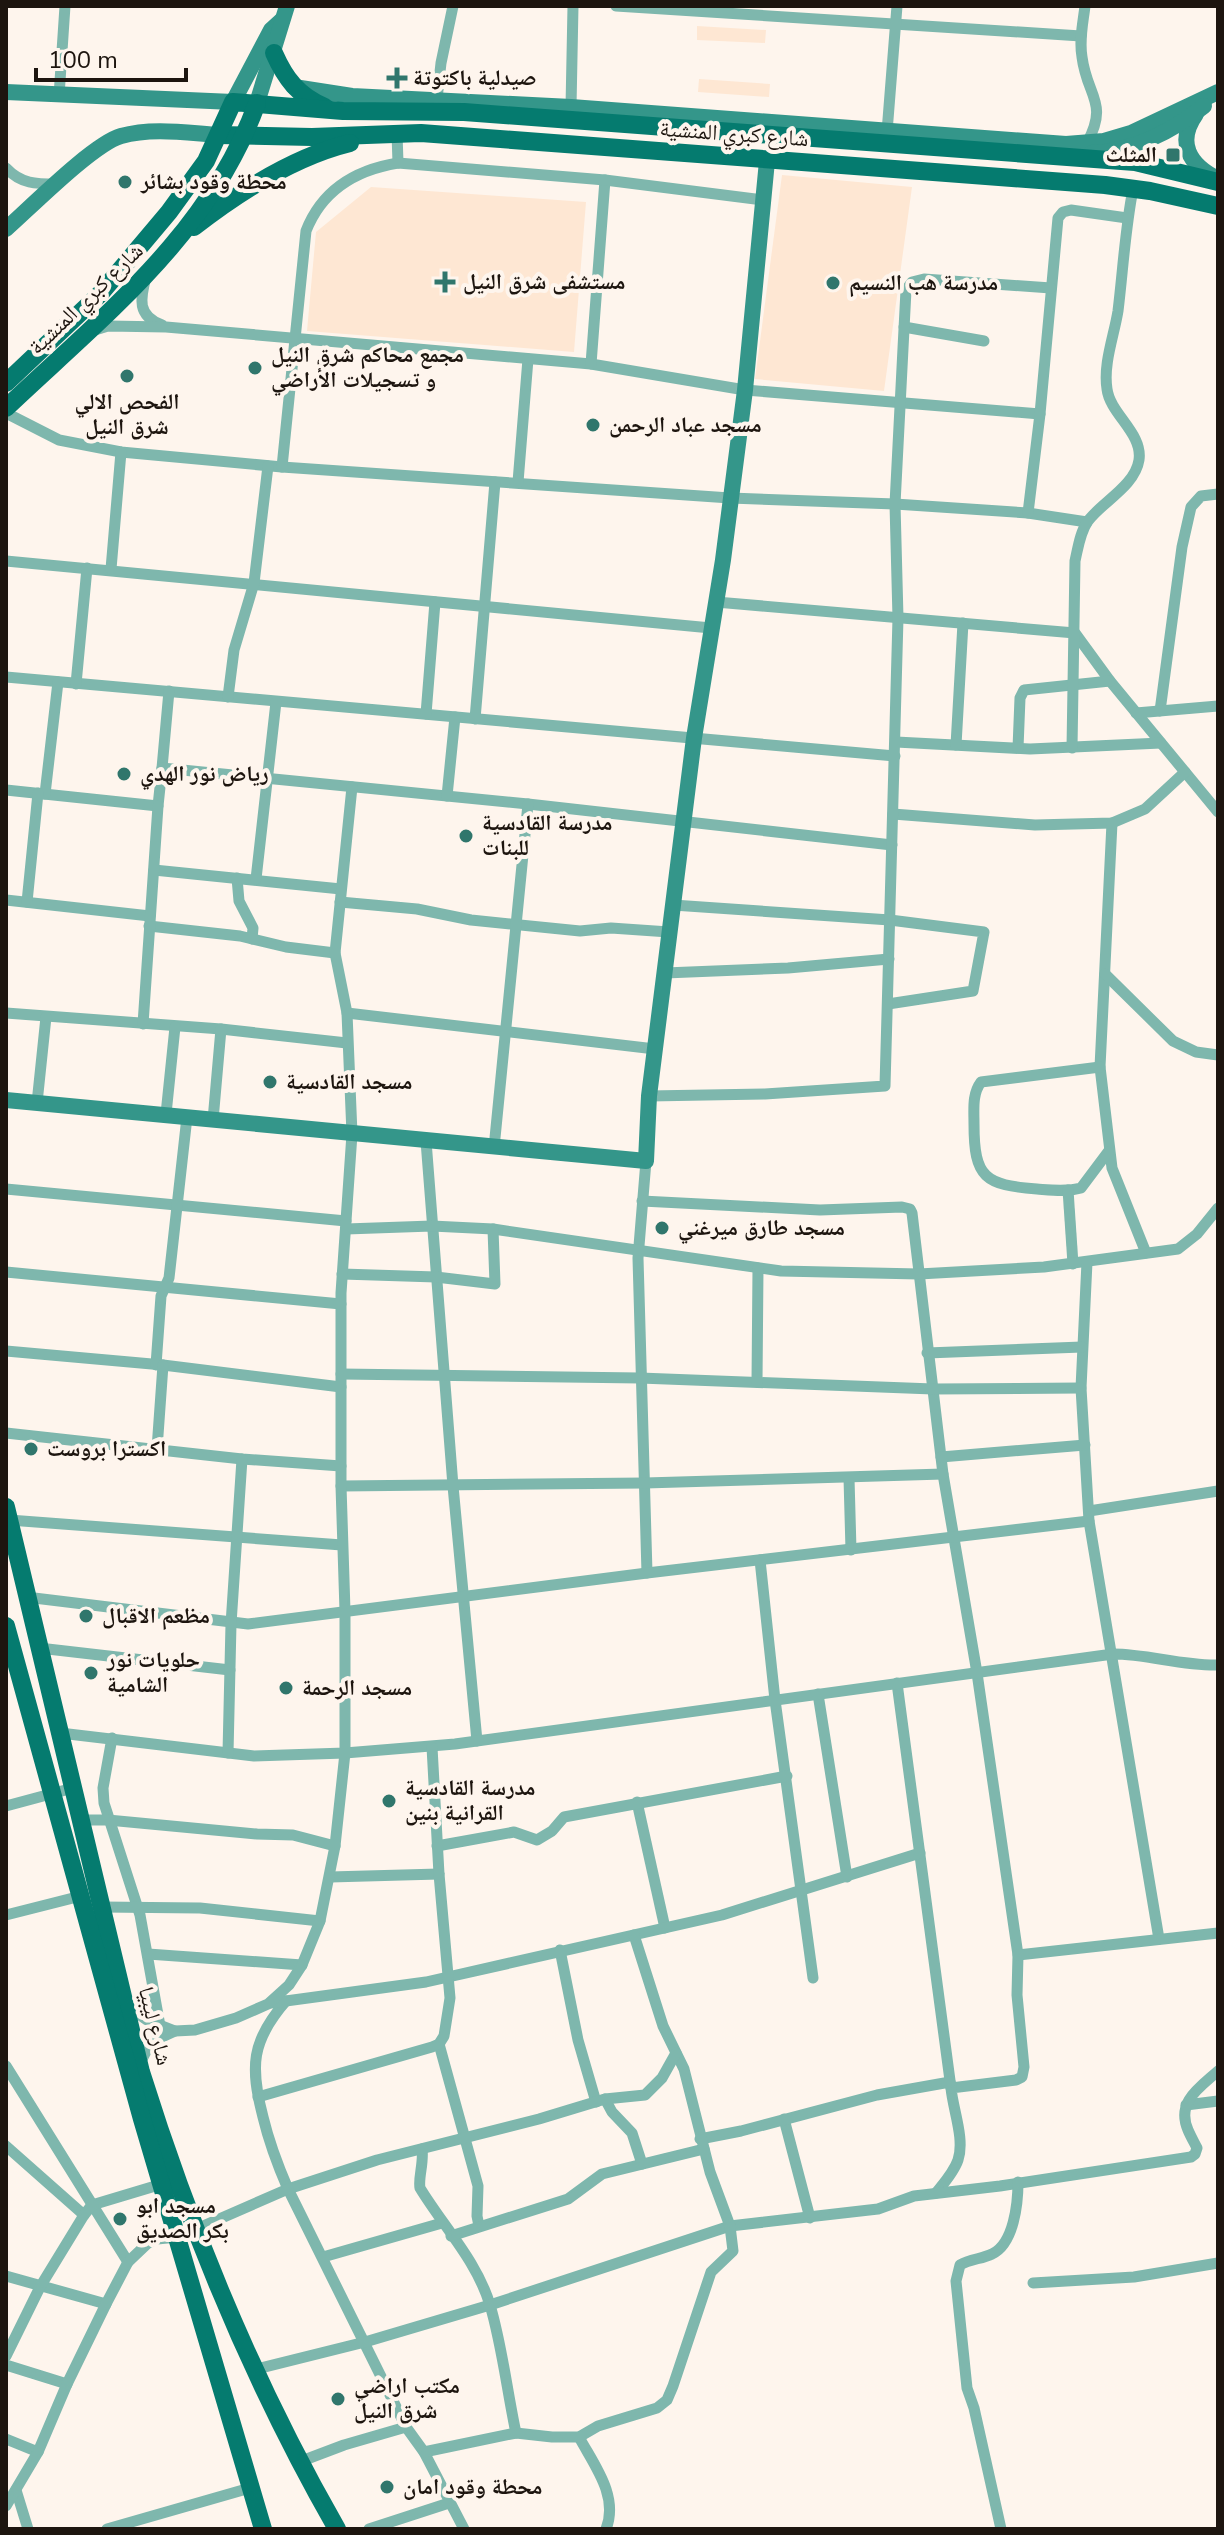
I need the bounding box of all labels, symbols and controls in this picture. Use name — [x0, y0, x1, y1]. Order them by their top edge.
scale bar — [36, 32, 186, 82]
text: 100 m — [48, 44, 118, 76]
place label: صيدلية باكتوتة — [413, 63, 537, 93]
marker: صيدلية باكتوتة — [388, 69, 406, 87]
street label: شارع كبري المنشية — [659, 114, 809, 156]
place label: المثلث — [1106, 140, 1157, 170]
marker: المثلث — [1164, 146, 1182, 164]
place label: محطة وقود بشائر — [140, 167, 287, 197]
marker: محطة وقود بشائر — [116, 173, 134, 191]
street label: شارع كبري المنشية — [22, 236, 151, 363]
place label: مستشفى شرق النيل — [463, 267, 626, 297]
place label: مدرسة هب النسيم — [849, 268, 998, 298]
marker: مستشفى شرق النيل — [434, 271, 456, 293]
marker: مدرسة هب النسيم — [824, 274, 842, 292]
place label: مجمع محاكم شرق النيل و تسجيلات الأراضي — [271, 340, 464, 396]
marker: مجمع محاكم شرق النيل و تسجيلات الأراضي — [246, 359, 264, 377]
marker: الفحص الالي شرق النيل — [118, 367, 136, 385]
place label: الفحص الالي شرق النيل — [75, 387, 179, 442]
place label: مسجد عباد الرحمن — [609, 410, 762, 440]
marker: مسجد عباد الرحمن — [584, 416, 602, 434]
place label: رياض نور الهدي — [140, 759, 268, 790]
marker: رياض نور الهدي — [115, 765, 133, 783]
place label: مدرسة القادسية للبنات — [482, 808, 613, 863]
marker: مدرسة القادسية للبنات — [457, 827, 475, 845]
place label: مسجد القادسية — [286, 1067, 412, 1097]
marker: مسجد القادسية — [261, 1073, 279, 1091]
place label: مسجد طارق ميرغني — [678, 1213, 845, 1244]
marker: مسجد طارق ميرغني — [653, 1219, 671, 1237]
place label: اكسترا بروست — [47, 1434, 166, 1464]
marker: اكسترا بروست — [22, 1440, 40, 1458]
place label: مظعم الاقبال — [102, 1601, 210, 1631]
marker: مظعم الاقبال — [77, 1607, 95, 1625]
place label: حلويات نور الشامية — [106, 1645, 200, 1700]
marker: حلويات نور الشامية — [82, 1664, 100, 1682]
place label: مسجد الرحمة — [302, 1673, 412, 1703]
marker: مسجد الرحمة — [277, 1679, 295, 1697]
place label: مدرسة القادسية القرانية بنين — [405, 1773, 536, 1828]
marker: مدرسة القادسية القرانية بنين — [380, 1792, 398, 1810]
street label: شارع ليبيا — [131, 1984, 179, 2068]
place label: مسجد ابو بكر الصديق — [136, 2191, 229, 2246]
marker: مسجد ابو بكر الصديق — [111, 2210, 129, 2228]
place label: مكتب اراضي شرق النيل — [354, 2371, 460, 2426]
marker: مكتب اراضي شرق النيل — [329, 2390, 347, 2408]
place label: محطة وقود امان — [403, 2472, 542, 2502]
marker: محطة وقود امان — [378, 2478, 396, 2496]

